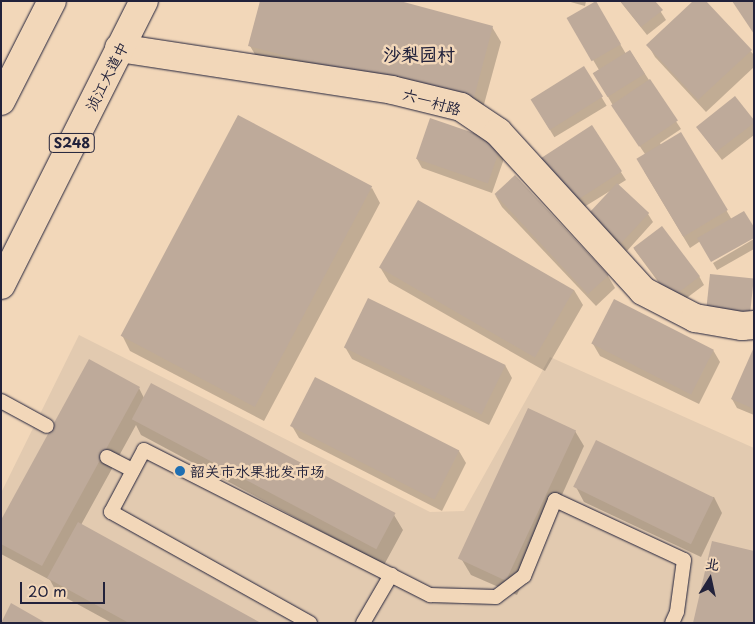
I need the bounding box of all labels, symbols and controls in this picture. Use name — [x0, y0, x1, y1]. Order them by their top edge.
street label: 浈江大道中 — [81, 39, 131, 113]
district label: 沙梨园村 — [383, 43, 455, 65]
street label: 六一村路 — [401, 84, 463, 118]
road number: S248 — [48, 132, 96, 154]
place label: 韶关市水果批发市场 — [190, 462, 325, 480]
marker: 韶关市水果批发市场 — [174, 465, 186, 477]
text: 北 — [704, 552, 721, 575]
north arrow — [685, 554, 735, 604]
scale bar — [22, 572, 108, 604]
text: 20 m — [28, 579, 67, 602]

